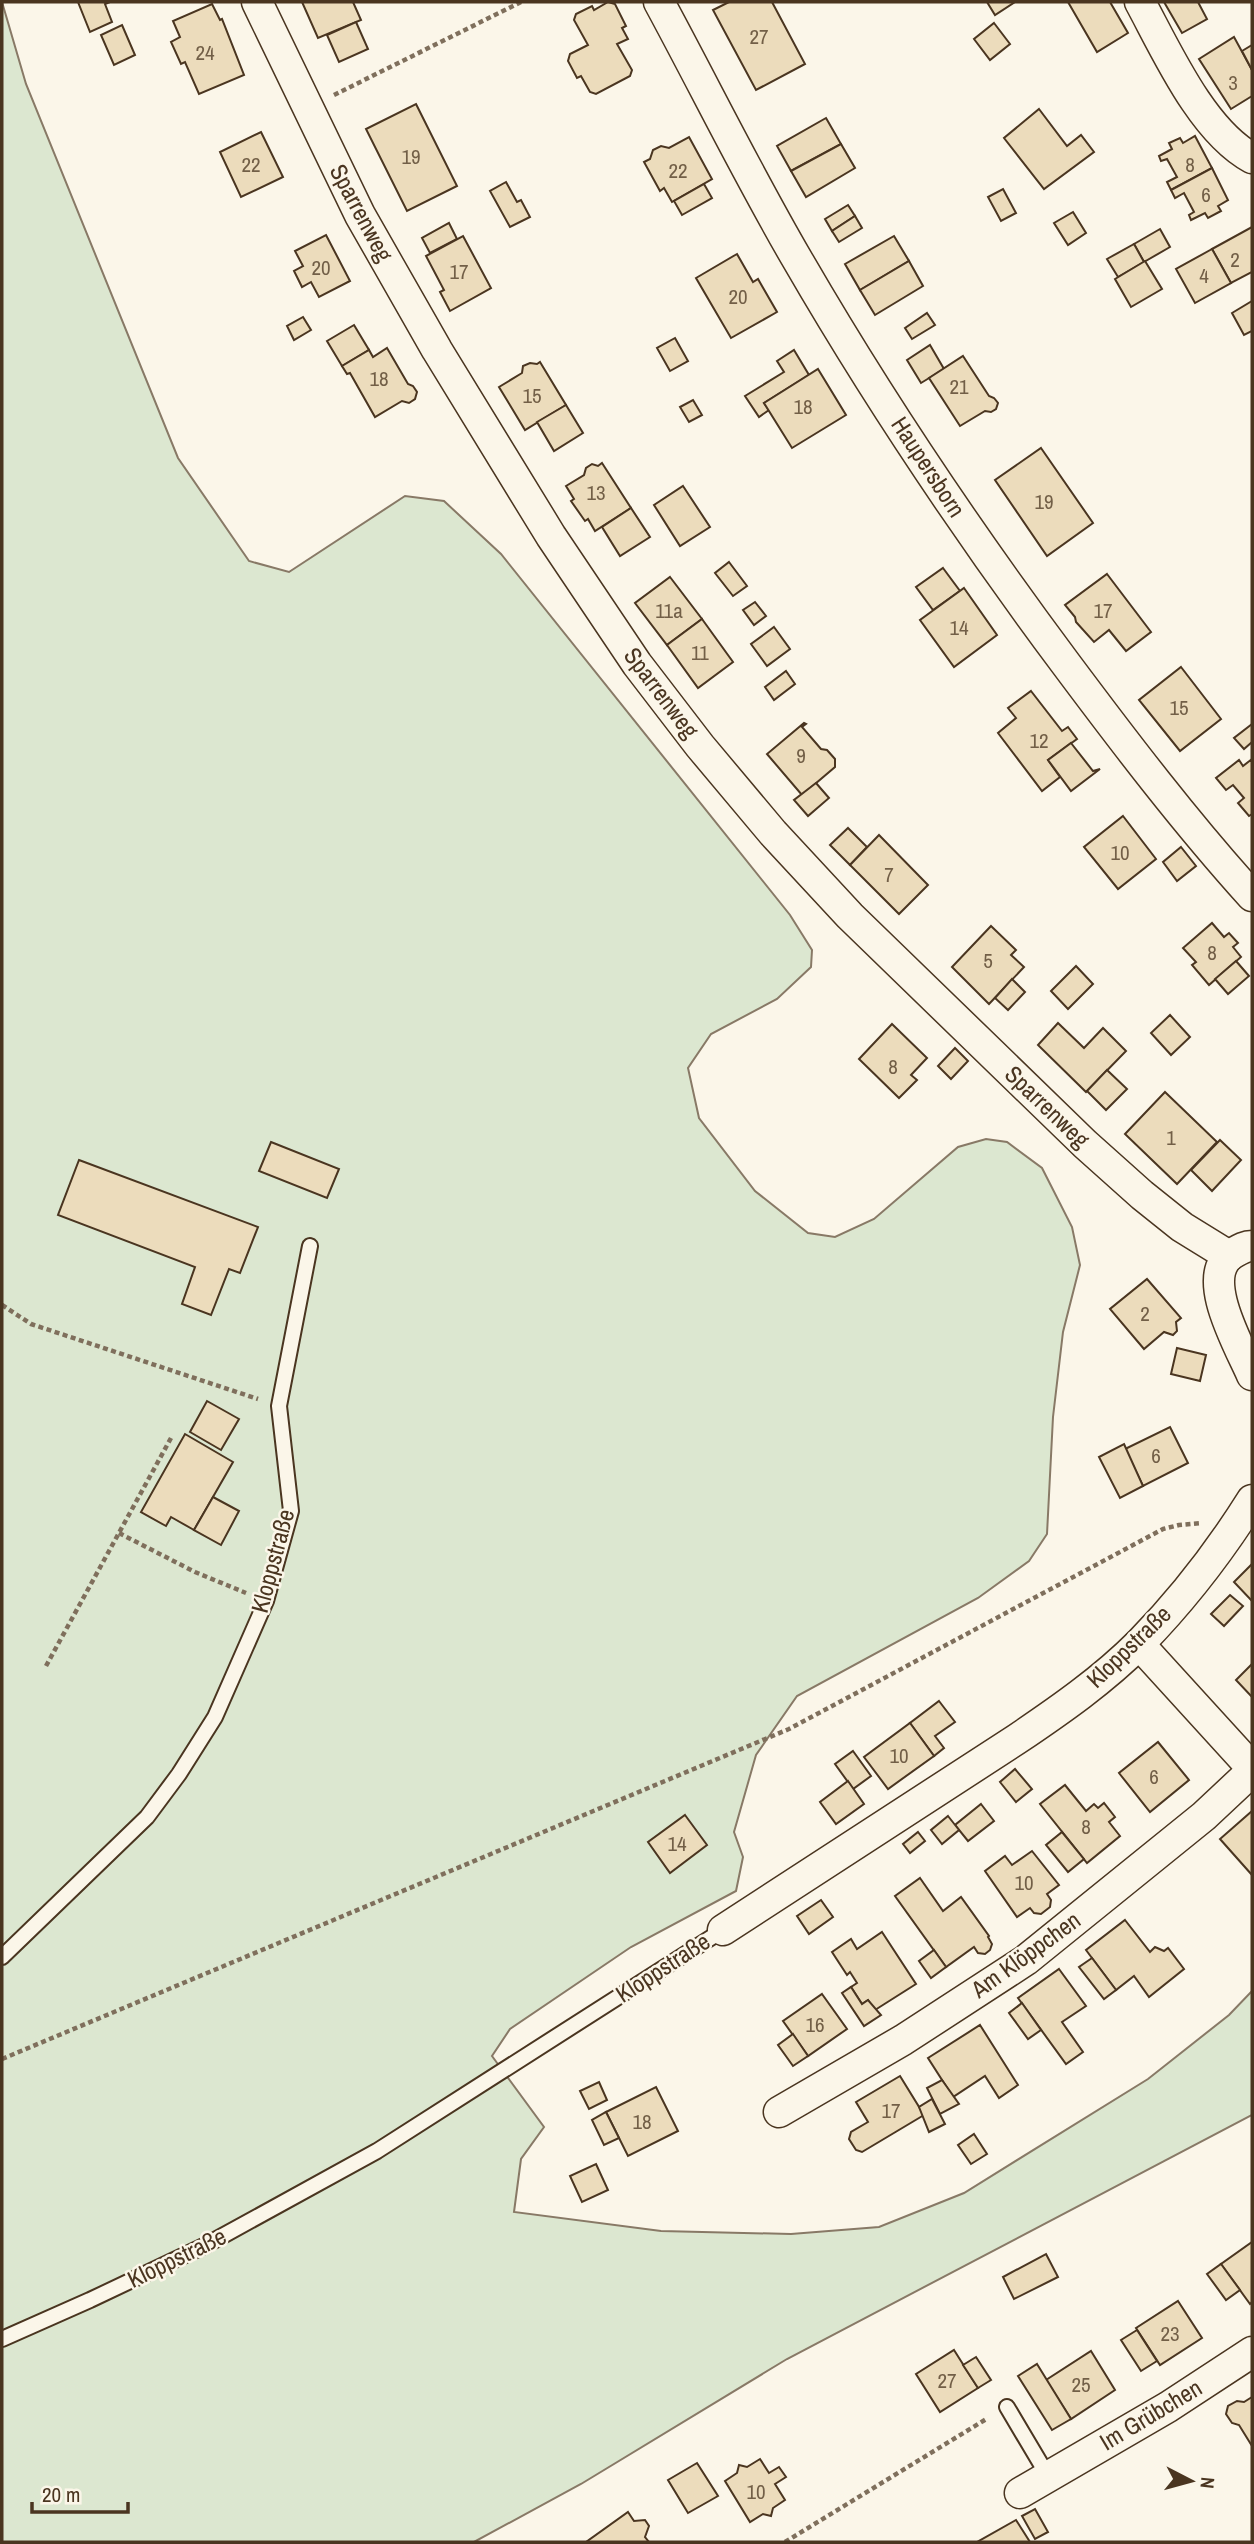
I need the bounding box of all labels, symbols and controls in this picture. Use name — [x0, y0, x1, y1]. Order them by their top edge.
house number: 27 — [749, 22, 769, 51]
house number: 24 — [195, 38, 215, 67]
house number: 3 — [1228, 68, 1238, 97]
house number: 19 — [401, 142, 421, 171]
house number: 22 — [241, 150, 261, 179]
house number: 8 — [1185, 150, 1195, 179]
house number: 22 — [668, 156, 688, 185]
street label: Sparrenweg — [323, 158, 401, 267]
house number: 6 — [1201, 180, 1211, 209]
house number: 2 — [1230, 245, 1240, 274]
house number: 20 — [311, 253, 331, 282]
house number: 17 — [449, 257, 469, 286]
house number: 4 — [1199, 261, 1209, 290]
house number: 20 — [728, 282, 748, 311]
house number: 18 — [369, 364, 389, 393]
house number: 21 — [949, 372, 969, 401]
house number: 15 — [522, 381, 542, 410]
house number: 18 — [793, 392, 813, 421]
street label: Haupersborn — [884, 410, 973, 523]
house number: 13 — [586, 478, 606, 507]
house number: 19 — [1034, 487, 1054, 516]
house number: 11a — [655, 596, 683, 625]
house number: 17 — [1093, 596, 1113, 625]
house number: 14 — [949, 613, 969, 642]
house number: 11 — [691, 638, 709, 667]
street label: Sparrenweg — [617, 640, 707, 744]
house number: 15 — [1169, 693, 1189, 722]
house number: 12 — [1029, 726, 1049, 755]
house number: 9 — [796, 741, 806, 770]
house number: 10 — [1110, 838, 1130, 867]
house number: 7 — [884, 860, 894, 889]
house number: 8 — [1207, 938, 1217, 967]
house number: 5 — [983, 946, 993, 975]
house number: 8 — [888, 1052, 898, 1081]
street label: Sparrenweg — [998, 1058, 1097, 1155]
house number: 1 — [1166, 1123, 1176, 1152]
house number: 2 — [1140, 1299, 1150, 1328]
house number: 6 — [1151, 1441, 1161, 1470]
street label: Kloppstraße — [243, 1505, 301, 1616]
street label: Kloppstraße — [1079, 1598, 1178, 1695]
house number: 10 — [889, 1741, 909, 1770]
house number: 6 — [1149, 1762, 1159, 1791]
house number: 8 — [1081, 1812, 1091, 1841]
house number: 14 — [667, 1829, 687, 1858]
house number: 10 — [1014, 1868, 1034, 1897]
street label: Am Klöppchen — [963, 1904, 1087, 2005]
street label: Kloppstraße — [609, 1925, 716, 2009]
house number: 16 — [805, 2010, 825, 2039]
house number: 17 — [881, 2096, 901, 2125]
house number: 18 — [632, 2107, 652, 2136]
street label: Kloppstraße — [122, 2219, 231, 2295]
house number: 23 — [1160, 2319, 1180, 2348]
house number: 27 — [937, 2366, 957, 2395]
house number: 25 — [1071, 2370, 1091, 2399]
street label: Im Grübchen — [1093, 2371, 1207, 2457]
north arrow — [1156, 2446, 1226, 2516]
scale bar — [32, 2470, 128, 2514]
text: N — [1194, 2476, 1221, 2490]
house number: 10 — [746, 2477, 766, 2506]
text: 20 m — [42, 2480, 80, 2509]

